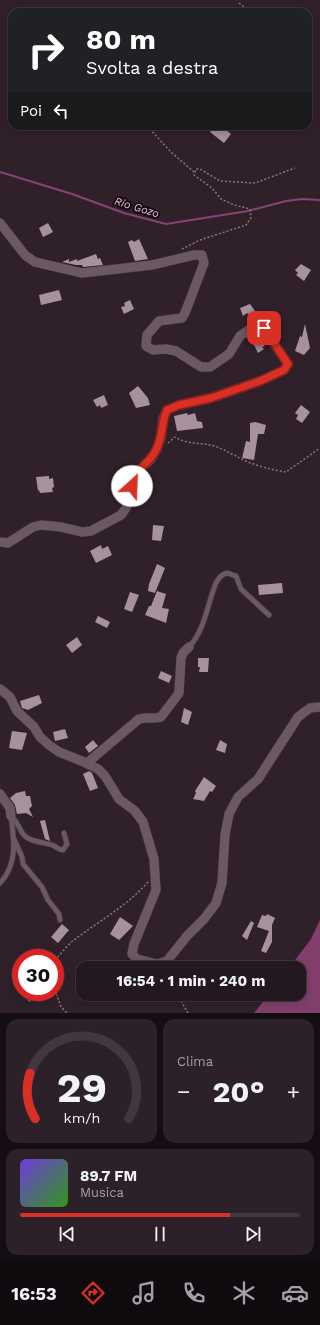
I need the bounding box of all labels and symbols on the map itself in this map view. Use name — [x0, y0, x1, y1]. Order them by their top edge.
water label: Rio Gozo — [113, 195, 161, 220]
pin — [247, 311, 281, 345]
position arrow — [111, 465, 153, 507]
speed limit sign: 30 — [12, 949, 64, 1001]

